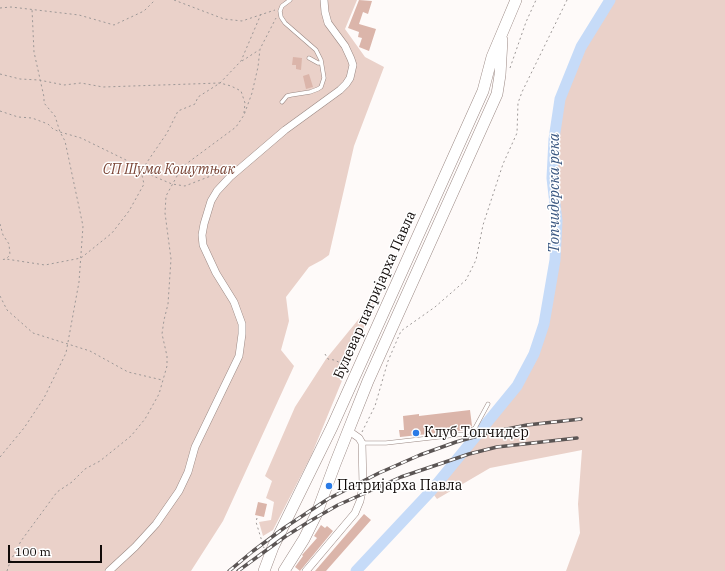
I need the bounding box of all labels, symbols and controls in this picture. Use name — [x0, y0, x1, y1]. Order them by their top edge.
water label: Топчидерска река — [546, 133, 564, 253]
park label: СП Шума Кошутњак — [103, 162, 235, 178]
street label: Булевар патријарха Павла — [330, 208, 420, 382]
place label: Клуб Топчидер — [424, 425, 529, 441]
marker: Клуб Топчидер — [411, 428, 421, 438]
place label: Патријарха Павла — [337, 478, 462, 494]
marker: Патријарха Павла — [324, 481, 334, 491]
scale bar — [10, 537, 104, 563]
text: 100 m — [15, 544, 51, 559]

